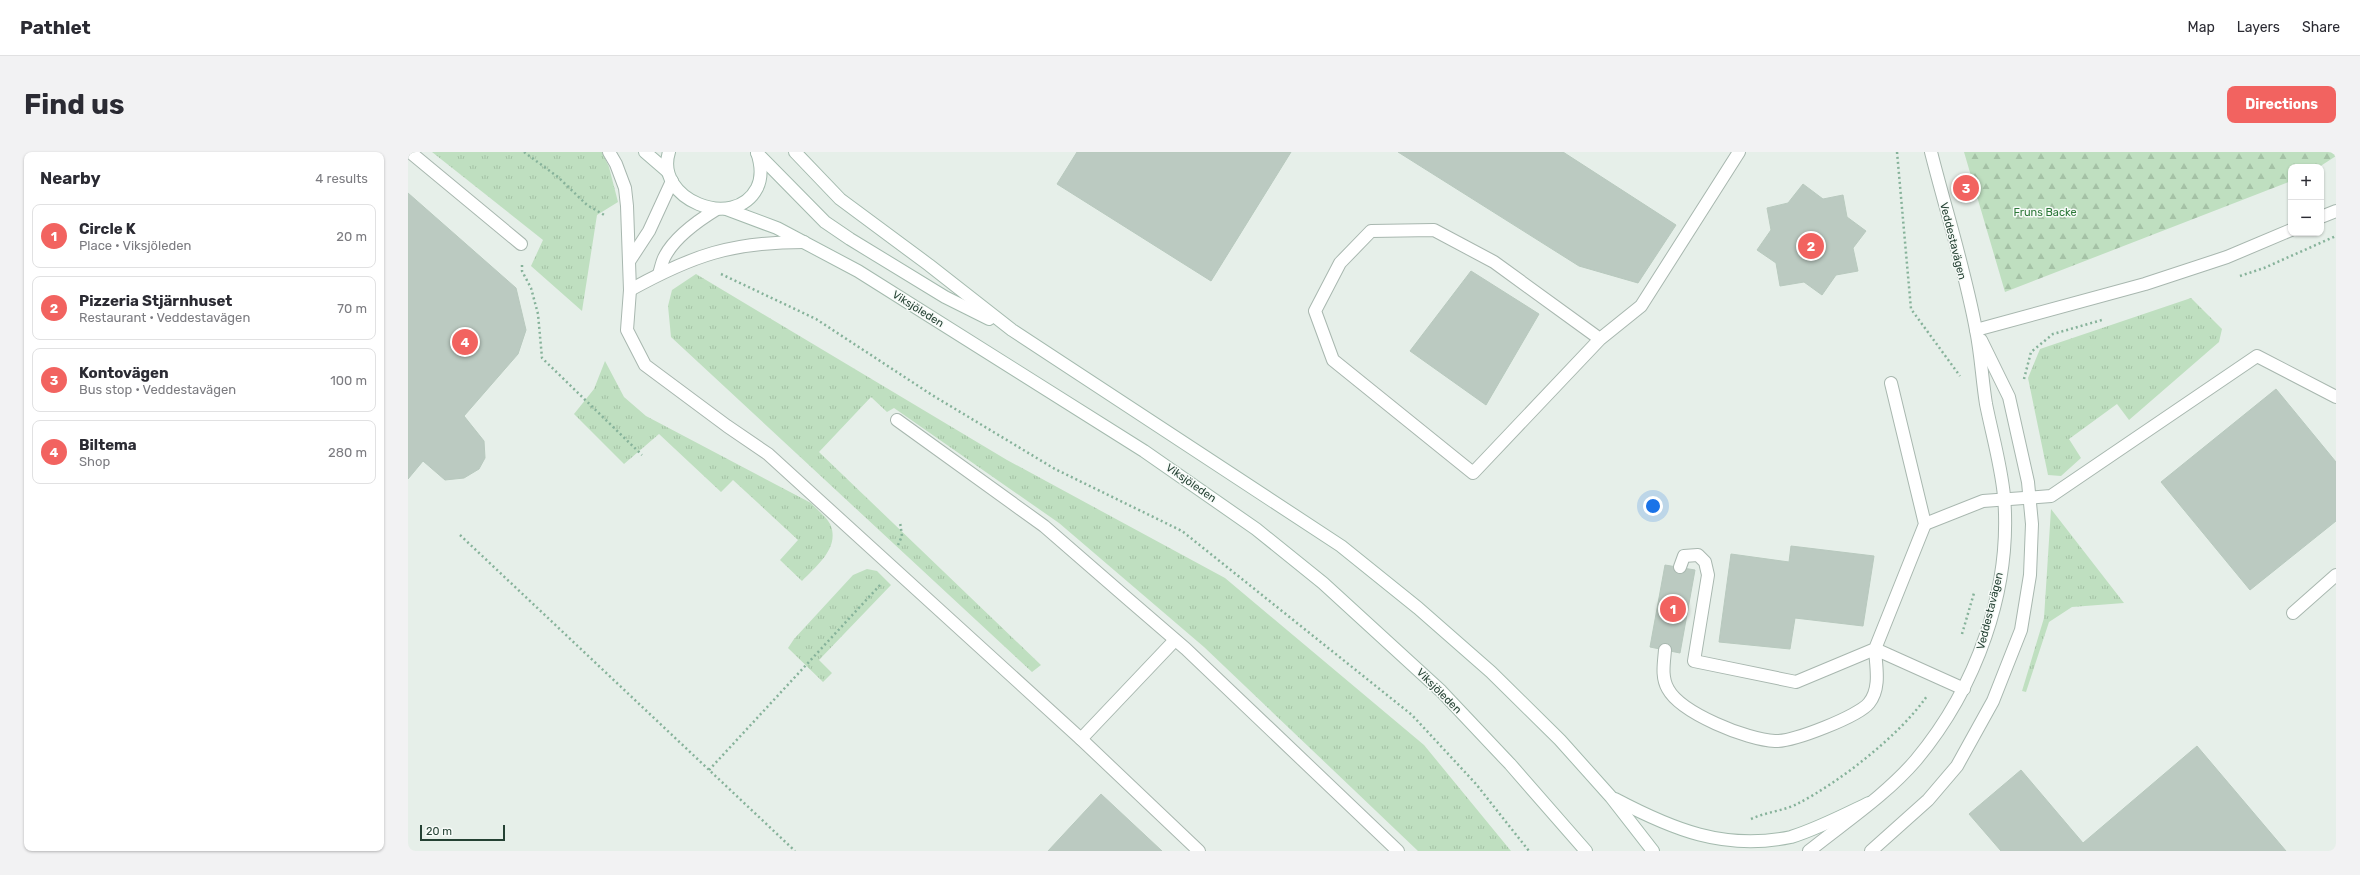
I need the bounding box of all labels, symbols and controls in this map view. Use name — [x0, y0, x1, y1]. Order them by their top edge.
text: Pathlet — [20, 16, 91, 39]
text: Map — [2188, 19, 2215, 36]
text: Layers — [2237, 19, 2280, 36]
text: Share — [2302, 19, 2340, 36]
button: Directions — [2227, 86, 2336, 123]
text: Find us — [24, 88, 124, 121]
map controls — [2288, 164, 2324, 236]
button: + — [2288, 164, 2324, 200]
text: Nearby — [40, 168, 101, 188]
text: 4 results — [315, 171, 368, 186]
pin: 3 — [1953, 173, 1979, 203]
button: − — [2288, 200, 2324, 236]
street label: Veddestavägen — [1937, 201, 1969, 281]
park label: Fruns Backe — [2013, 206, 2077, 219]
text: Circle K — [79, 220, 136, 238]
text: 1 — [51, 229, 57, 244]
text: 20 m — [336, 229, 367, 244]
pin: 2 — [1798, 231, 1824, 261]
text: Place · Viksjöleden — [79, 238, 191, 253]
street label: Viksjöleden — [890, 288, 946, 330]
text: Pizzeria Stjärnhuset — [79, 292, 232, 310]
text: 2 — [50, 301, 58, 316]
text: 70 m — [337, 301, 367, 316]
text: Restaurant · Veddestavägen — [79, 310, 250, 325]
pin: 4 — [452, 327, 478, 357]
text: Kontovägen — [79, 364, 169, 382]
text: 3 — [50, 373, 58, 388]
text: 100 m — [330, 373, 367, 388]
text: Bus stop · Veddestavägen — [79, 382, 236, 397]
text: Biltema — [79, 436, 137, 454]
text: 4 — [50, 445, 58, 460]
text: 280 m — [328, 445, 367, 460]
text: Shop — [79, 454, 110, 469]
street label: Viksjöleden — [1163, 461, 1219, 505]
your location — [1643, 496, 1663, 516]
street label: Veddestavägen — [1974, 571, 2006, 651]
pin: 1 — [1660, 594, 1686, 624]
street label: Viksjöleden — [1414, 666, 1464, 716]
scale bar — [420, 823, 505, 842]
text: 20 m — [426, 825, 452, 838]

